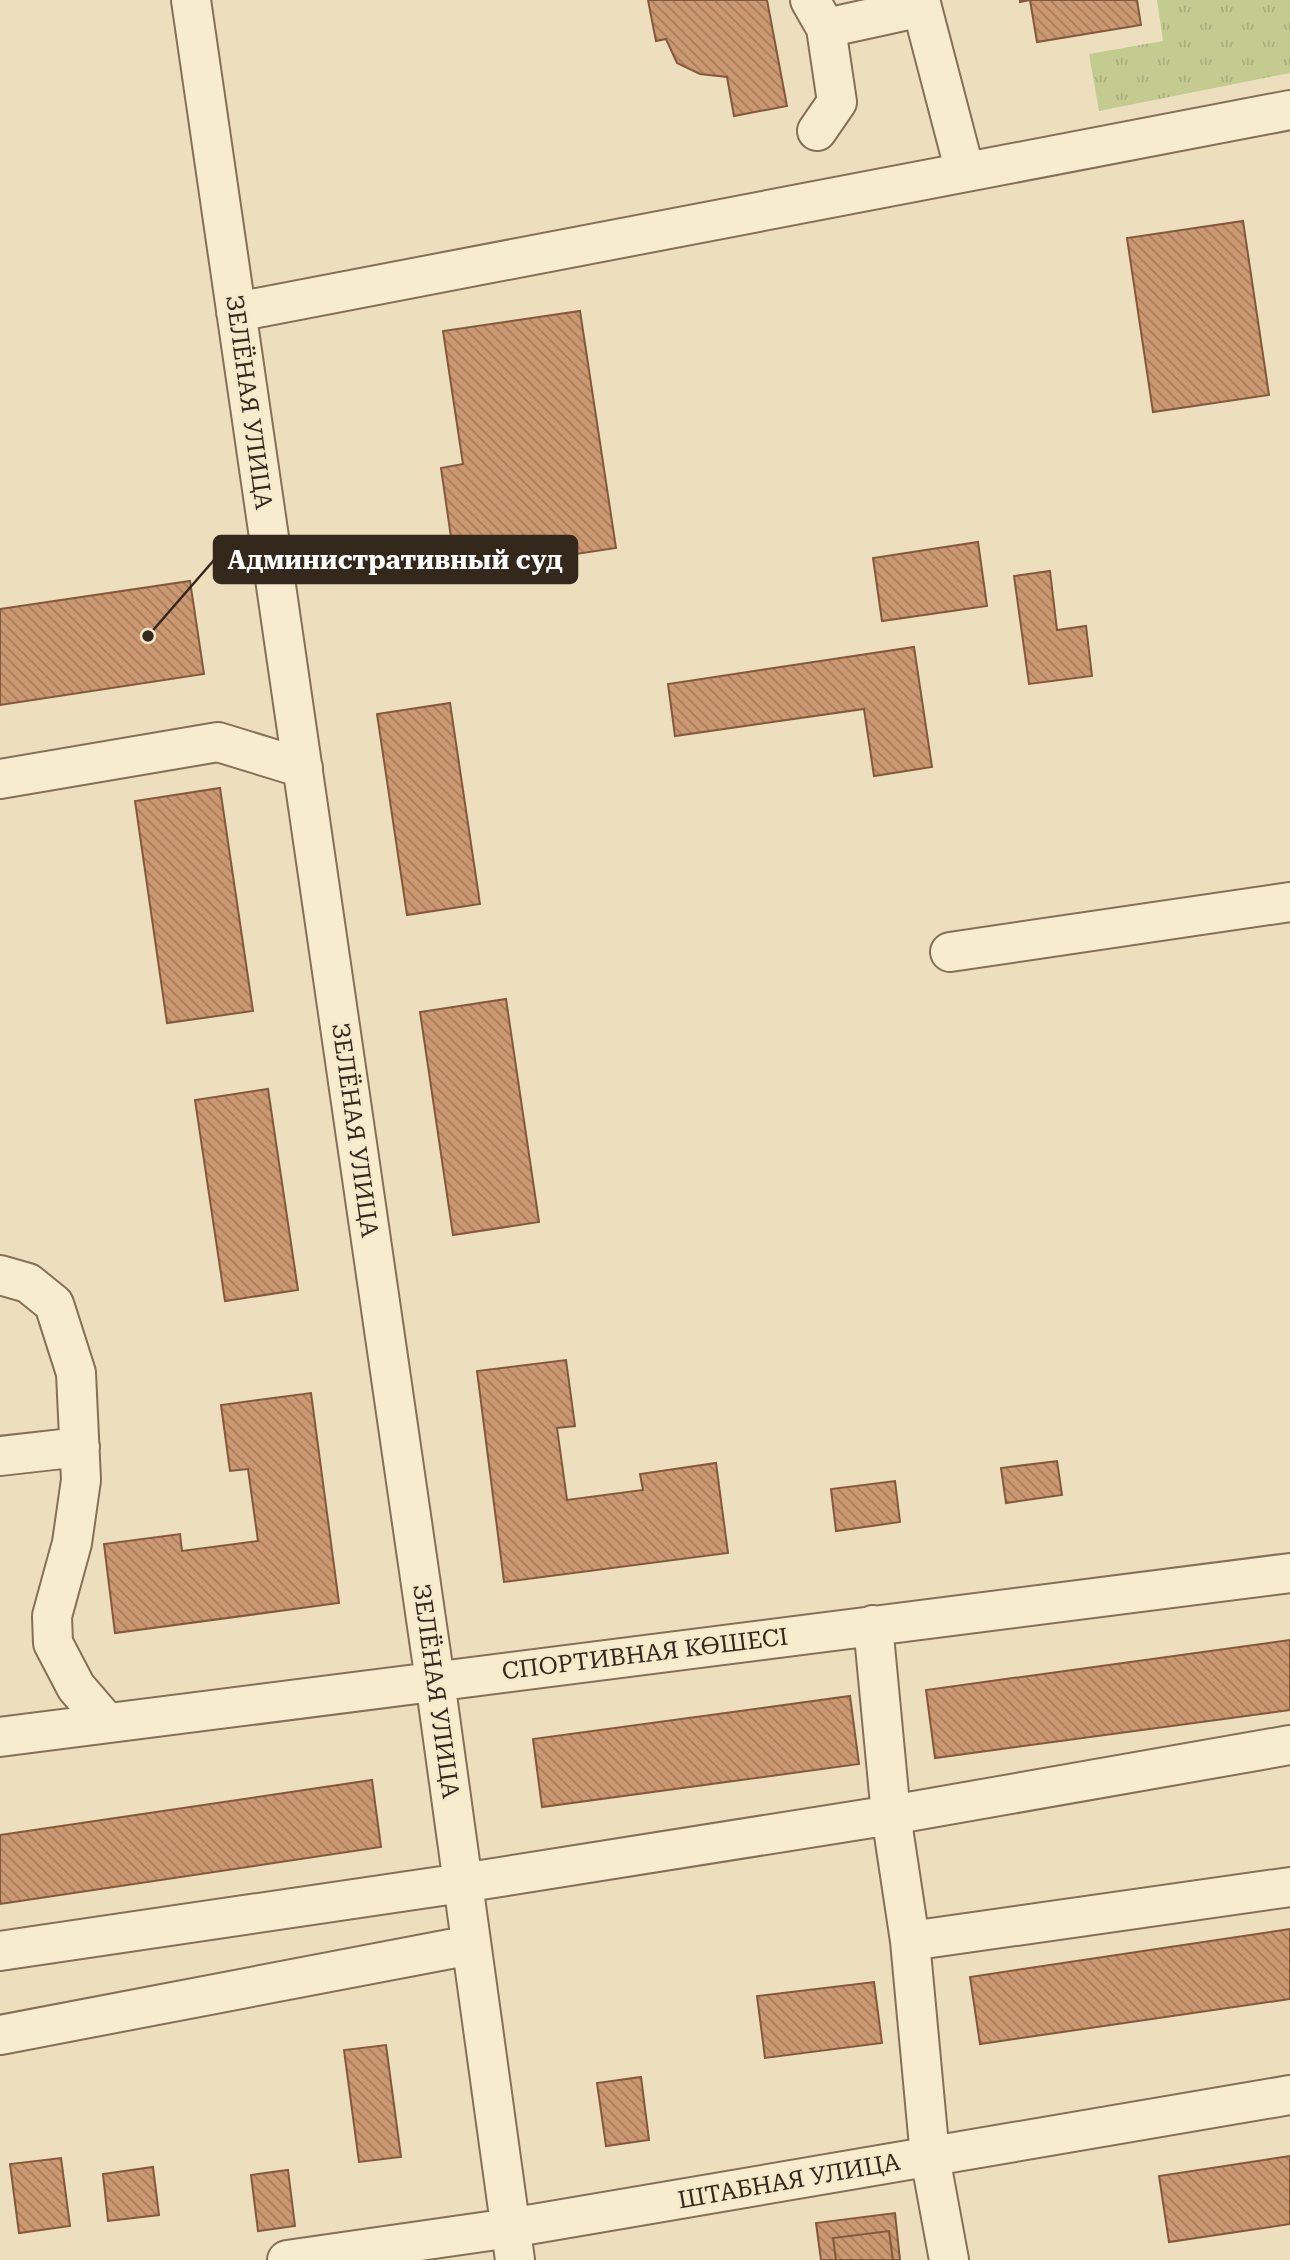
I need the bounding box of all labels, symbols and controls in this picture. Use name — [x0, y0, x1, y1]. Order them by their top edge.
street label: ЗЕЛЁНАЯ УЛИЦА — [220, 293, 279, 511]
callout: Административный суд — [214, 536, 577, 583]
text: Административный суд — [227, 545, 563, 575]
street label: ЗЕЛЁНАЯ УЛИЦА — [326, 1021, 385, 1239]
street label: ЗЕЛЁНАЯ УЛИЦА — [407, 1582, 466, 1800]
street label: СПОРТИВНАЯ КӨШЕСІ — [500, 1623, 790, 1685]
street label: ШТАБНАЯ УЛИЦА — [676, 2148, 903, 2214]

